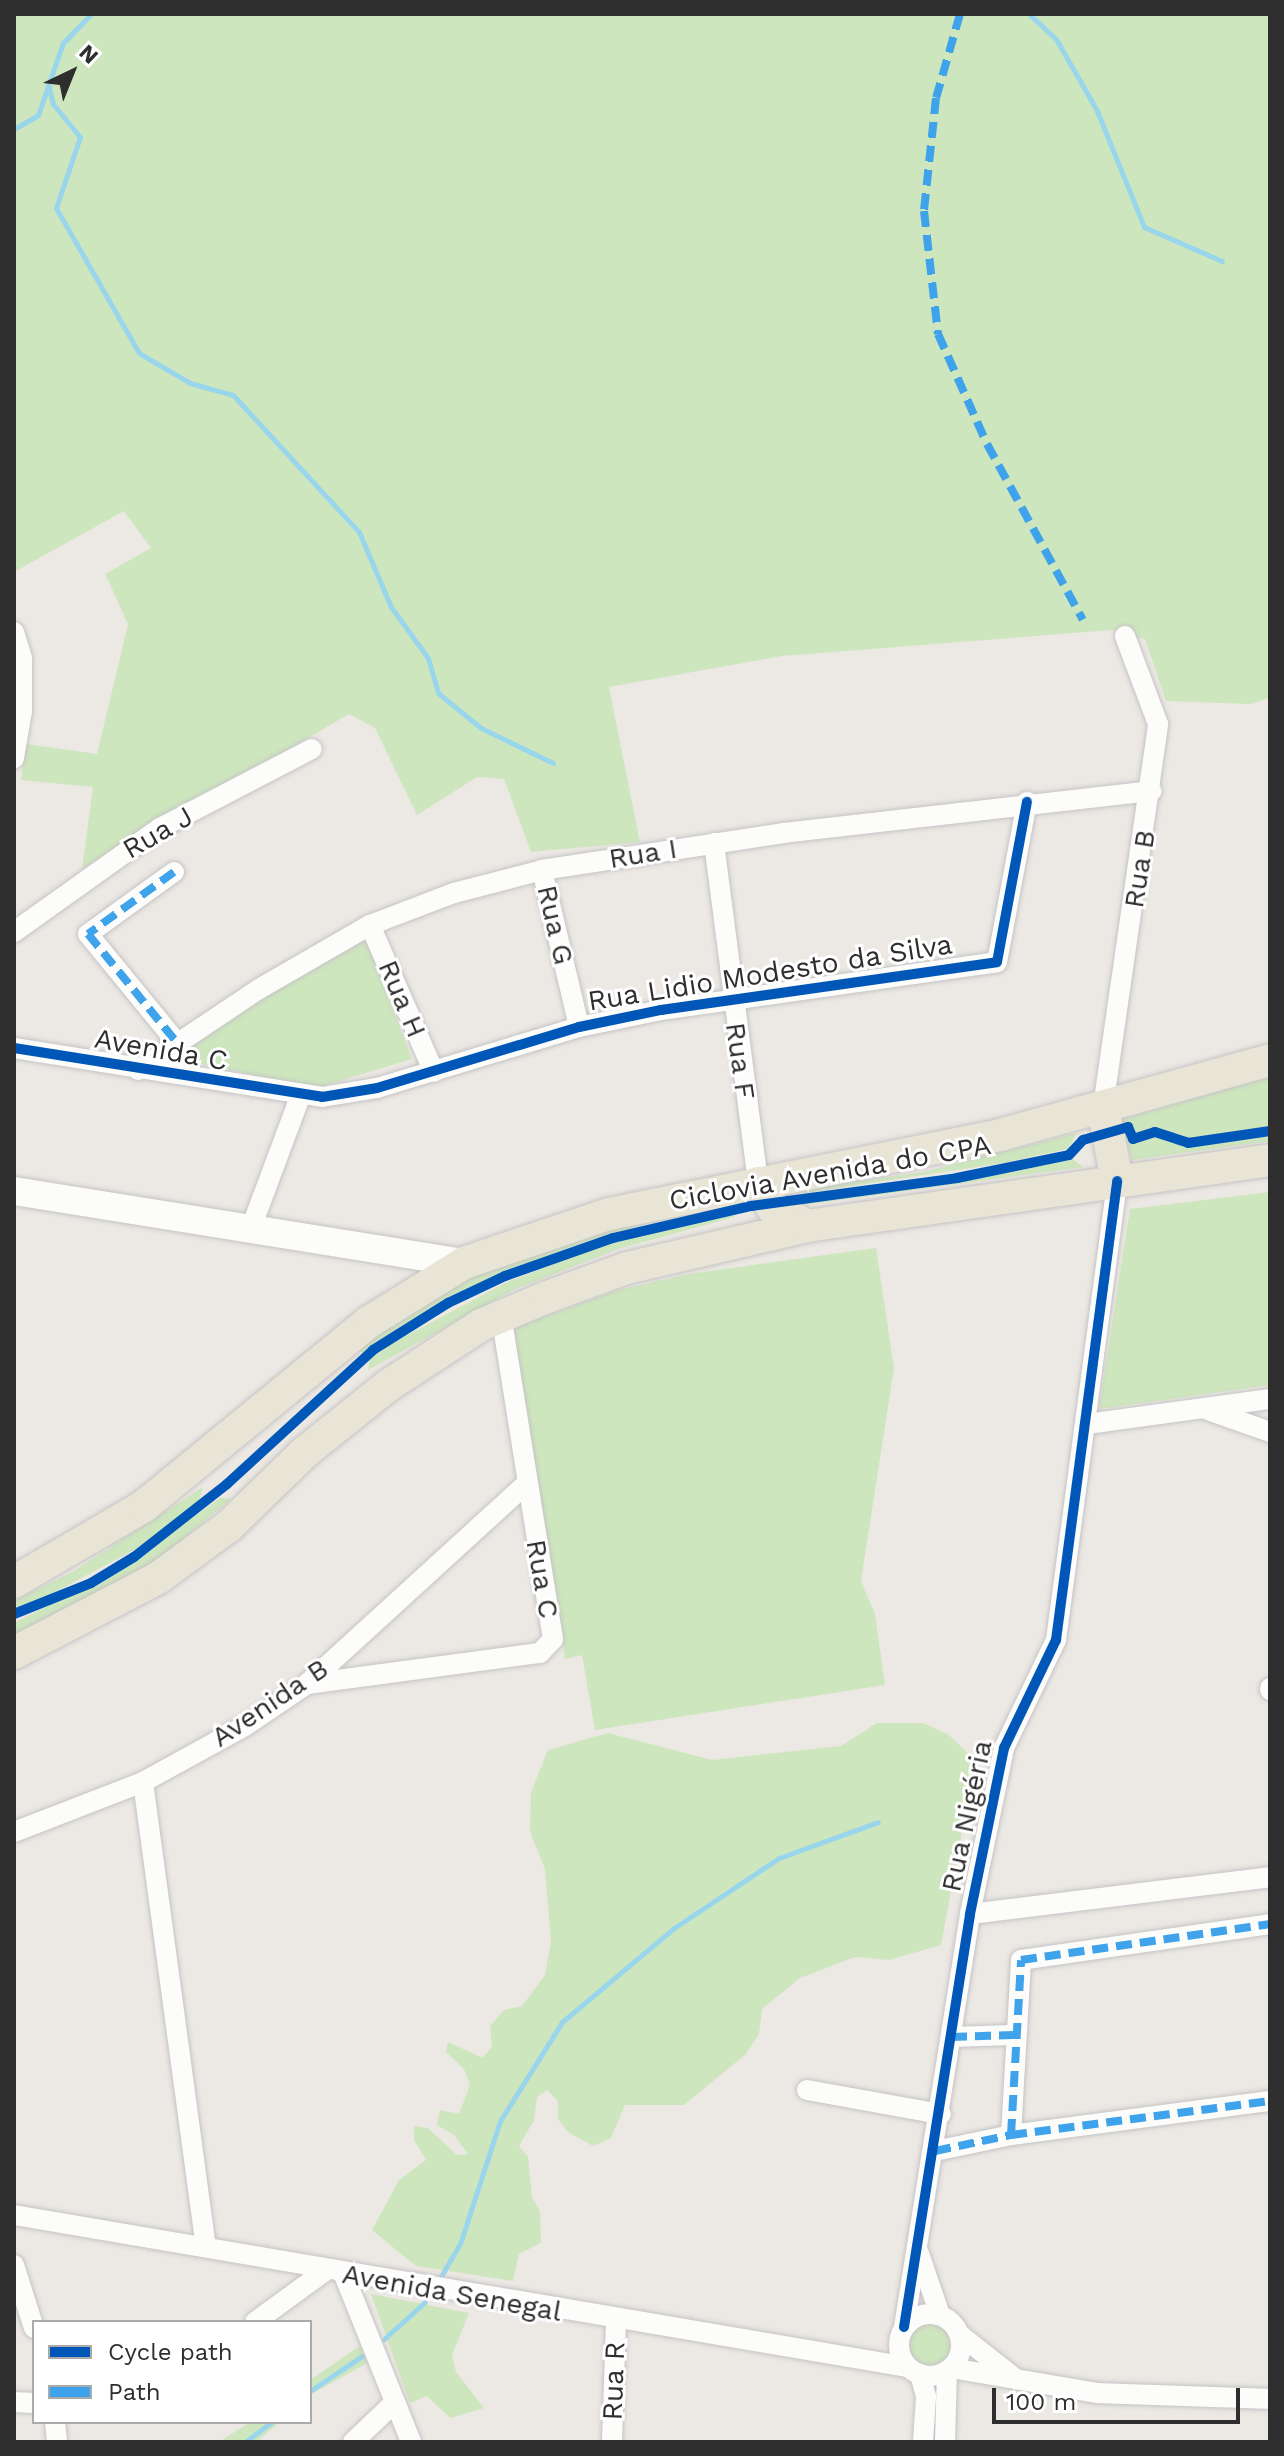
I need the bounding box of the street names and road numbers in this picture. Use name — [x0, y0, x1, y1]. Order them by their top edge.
street label: Rua J — [116, 799, 200, 867]
street label: Rua B — [1117, 827, 1163, 911]
street label: Rua I — [606, 832, 680, 876]
street label: Rua G — [529, 882, 581, 968]
street label: Rua Lidio Modesto da Silva — [585, 927, 955, 1019]
street label: Rua H — [371, 955, 433, 1043]
street label: Rua F — [718, 1020, 762, 1102]
street label: Avenida C — [92, 1022, 230, 1078]
street label: Ciclovia Avenida do CPA — [665, 1128, 995, 1218]
street label: Rua C — [518, 1537, 566, 1621]
street label: Avenida B — [205, 1652, 335, 1754]
street label: Rua Nigéria — [934, 1737, 1000, 1895]
street label: Avenida Senegal — [339, 2257, 565, 2329]
street label: Rua R — [596, 2341, 632, 2421]

